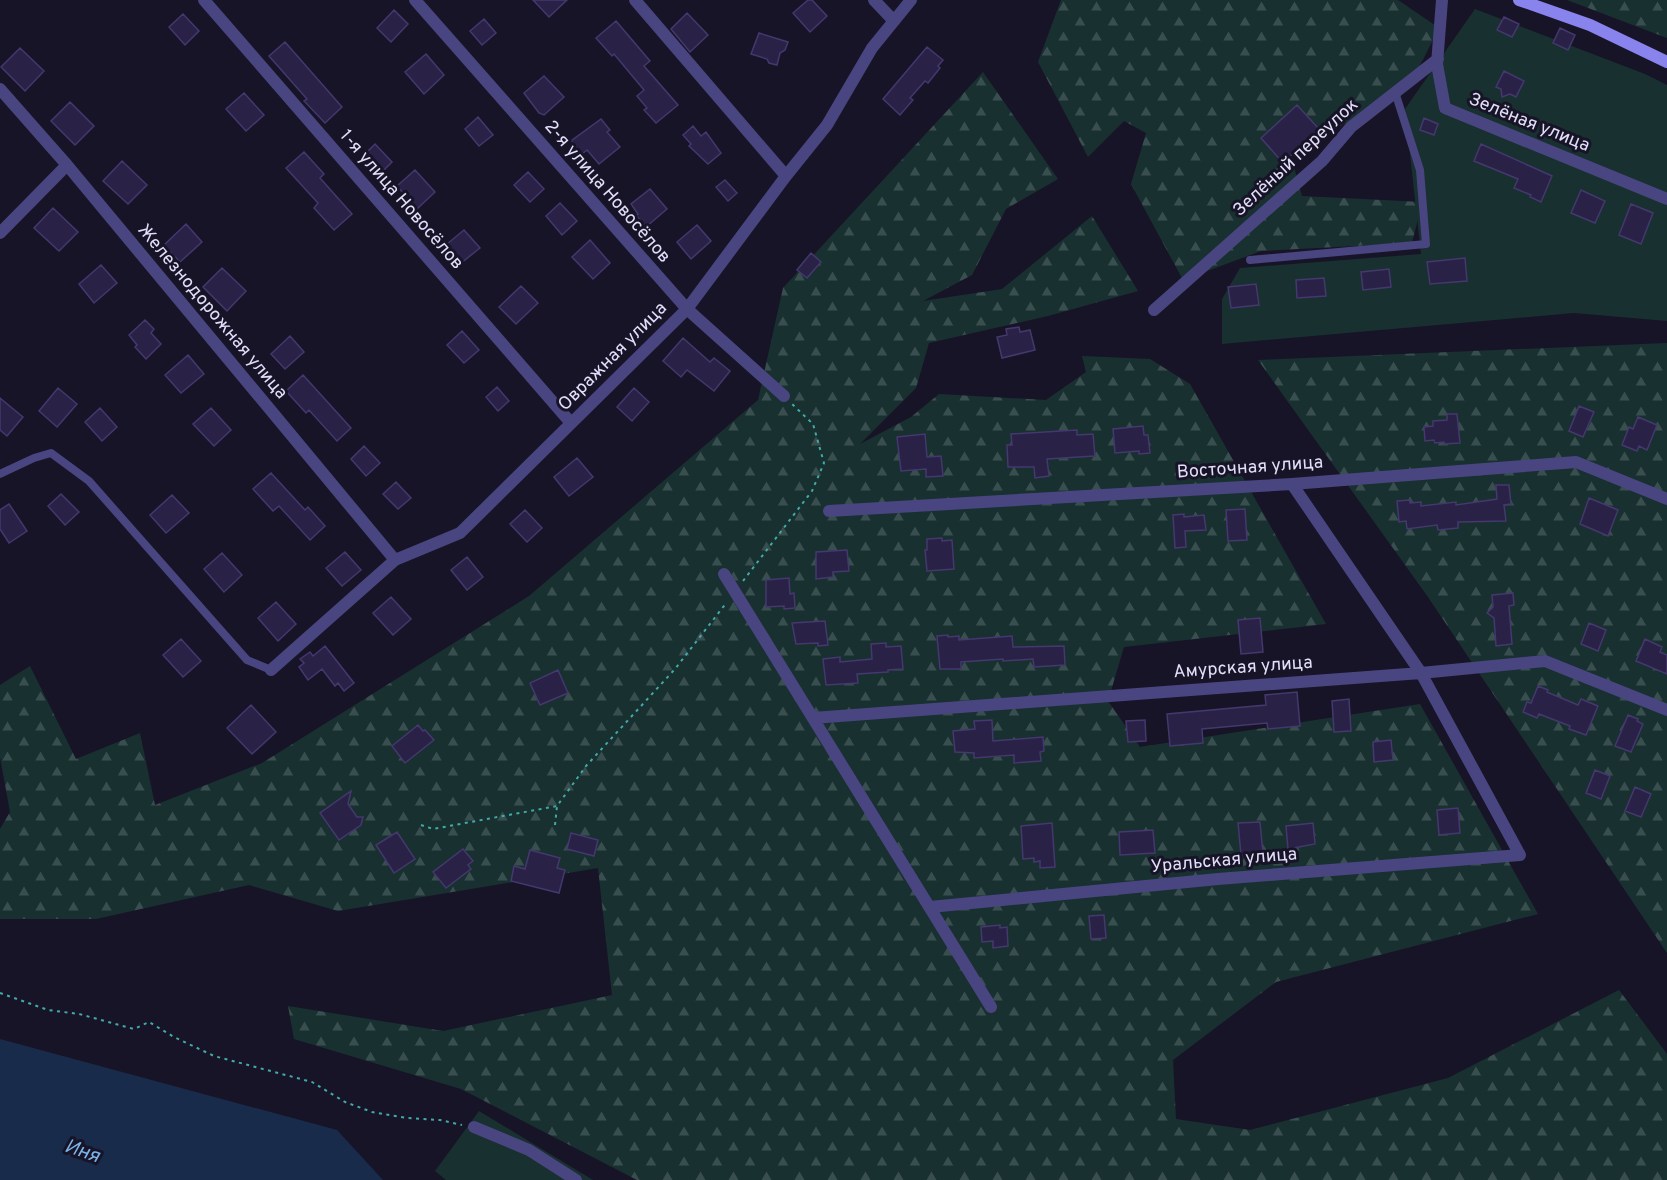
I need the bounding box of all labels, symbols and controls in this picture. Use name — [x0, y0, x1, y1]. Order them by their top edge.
street label: Зелёная улица — [1465, 88, 1593, 158]
street label: Зелёный переулок — [1229, 94, 1363, 222]
street label: 2-я улица Новосёлов — [539, 116, 675, 268]
street label: 1-я улица Новосёлов — [334, 125, 468, 275]
street label: Железнодорожная улица — [132, 220, 292, 404]
street label: Овражная улица — [554, 298, 672, 416]
street label: Восточная улица — [1176, 451, 1324, 485]
street label: Амурская улица — [1173, 652, 1313, 684]
street label: Уральская улица — [1150, 843, 1298, 879]
water label: Иня — [61, 1134, 104, 1170]

